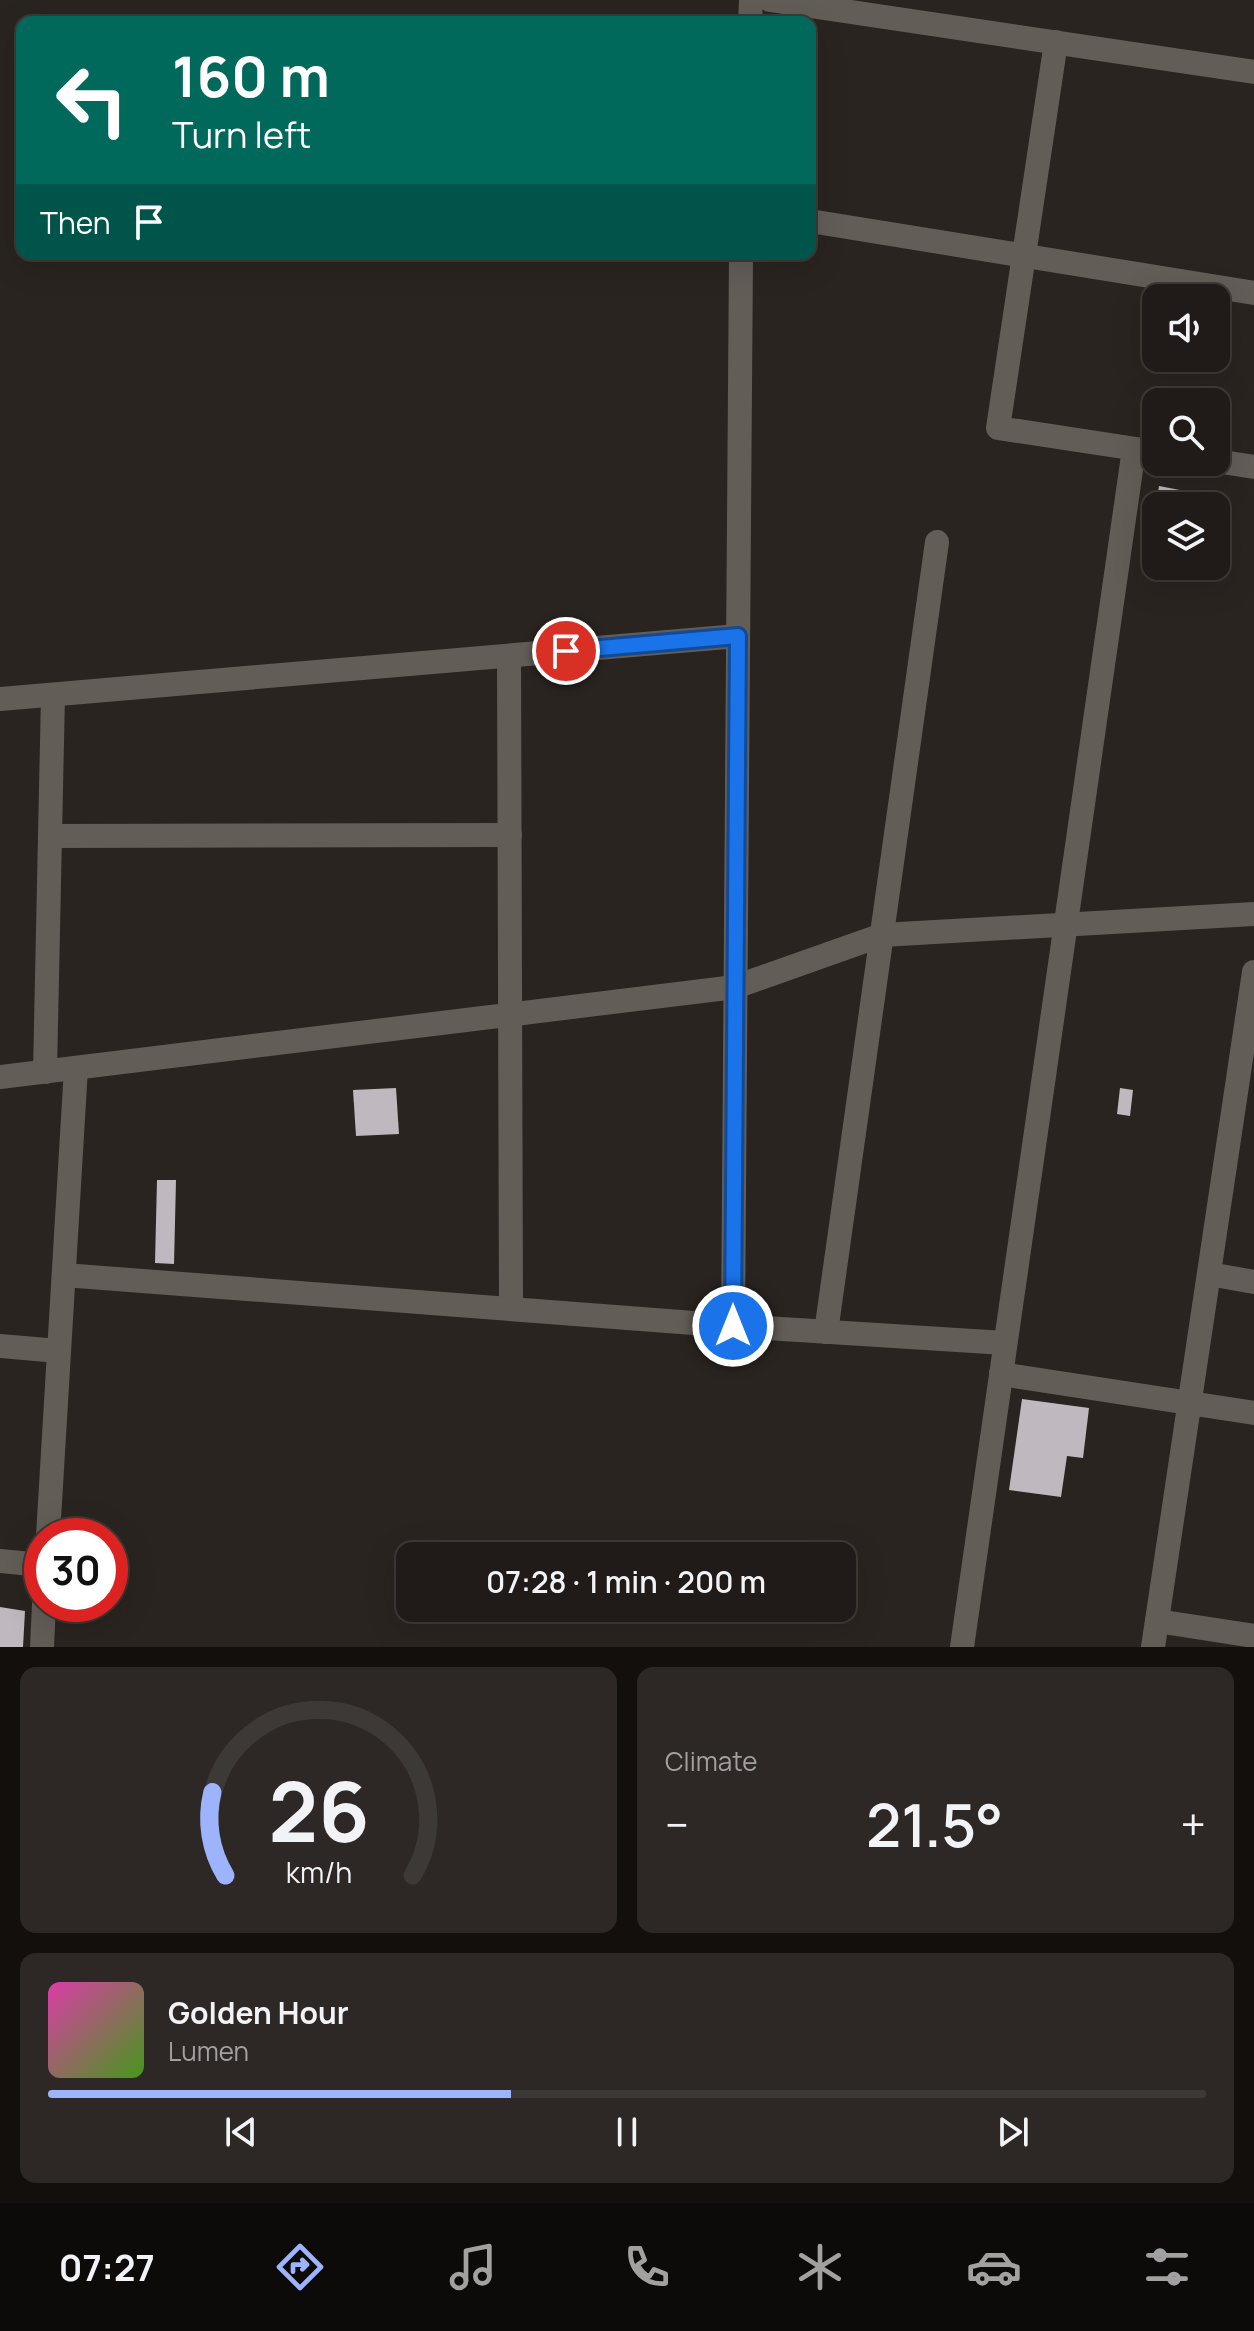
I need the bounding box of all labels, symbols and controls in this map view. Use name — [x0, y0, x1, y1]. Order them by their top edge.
text: 160 m — [172, 37, 330, 114]
icon: left — [40, 48, 144, 152]
text: Turn left — [172, 110, 311, 159]
icon: arrive — [127, 200, 171, 244]
text: Then — [40, 202, 111, 243]
map controls — [1142, 284, 1230, 580]
button: sound — [1142, 284, 1230, 372]
button: search — [1142, 388, 1230, 476]
button: layers — [1142, 492, 1230, 580]
pin — [532, 617, 600, 685]
icon: arrive — [544, 629, 588, 673]
position arrow — [691, 1284, 775, 1368]
speed limit sign: 30 — [24, 1518, 128, 1622]
text: 07:28 · 1 min · 200 m — [486, 1561, 766, 1602]
text: Climate — [665, 1743, 757, 1779]
text: 26 — [268, 1753, 369, 1867]
text: 21.5° — [866, 1783, 1003, 1865]
text: − — [665, 1794, 689, 1854]
text: + — [1181, 1794, 1206, 1854]
text: km/h — [285, 1853, 352, 1892]
text: Golden Hour — [168, 1992, 349, 2033]
text: Lumen — [168, 2033, 249, 2069]
icon: previous — [219, 2110, 263, 2154]
icon: pause — [605, 2110, 649, 2154]
icon: next — [991, 2110, 1035, 2154]
icon: directions — [272, 2239, 328, 2295]
icon: music — [445, 2239, 501, 2295]
icon: phone — [619, 2239, 675, 2295]
icon: climate — [792, 2239, 848, 2295]
icon: car — [966, 2239, 1022, 2295]
icon: filters — [1139, 2239, 1195, 2295]
text: 07:27 — [59, 2243, 155, 2292]

